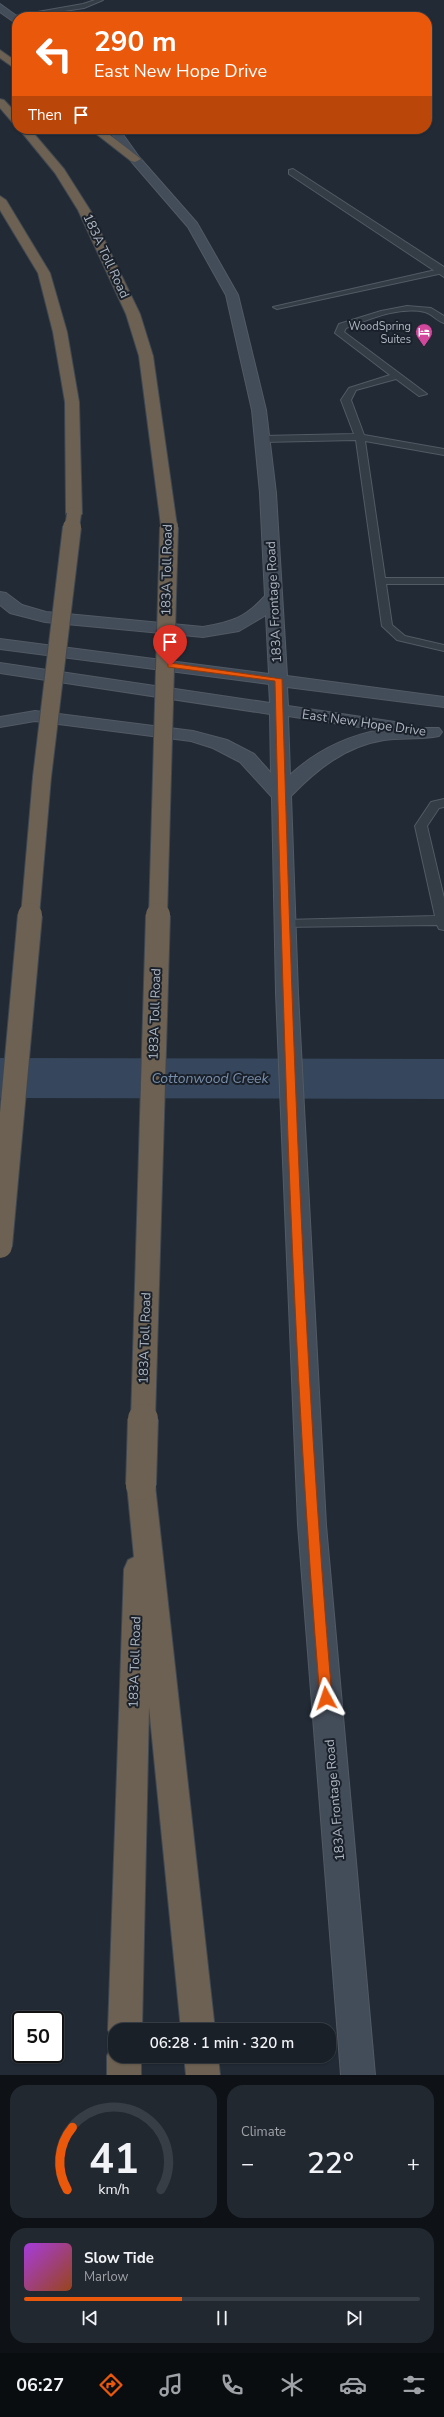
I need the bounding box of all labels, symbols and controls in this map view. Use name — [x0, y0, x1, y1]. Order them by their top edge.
text: 290 m — [94, 23, 177, 61]
icon: left — [28, 28, 80, 80]
text: East New Hope Drive — [94, 59, 267, 83]
icon: arrive — [70, 104, 92, 126]
text: Then — [28, 105, 62, 125]
street label: 183A Toll Road — [78, 211, 134, 301]
place label: WoodSpring Suites — [349, 319, 411, 347]
hotel icon: WoodSpring Suites — [414, 322, 434, 347]
street label: 183A Toll Road — [157, 524, 177, 616]
street label: 183A Frontage Road — [262, 541, 286, 663]
pin — [153, 625, 187, 666]
icon: arrive — [159, 631, 181, 653]
street label: East New Hope Drive — [301, 705, 427, 741]
street label: 183A Toll Road — [144, 968, 166, 1060]
water label: Cottonwood Creek — [151, 1069, 270, 1088]
street label: 183A Toll Road — [134, 1292, 156, 1384]
street label: 183A Toll Road — [124, 1616, 146, 1708]
position arrow — [305, 1677, 347, 1719]
street label: 183A Frontage Road — [321, 1738, 349, 1862]
speed limit sign: 50 — [12, 2011, 64, 2063]
text: 06:28 · 1 min · 320 m — [150, 2033, 294, 2053]
text: Climate — [241, 2123, 286, 2141]
text: 41 — [89, 2130, 138, 2187]
text: 22° — [307, 2143, 354, 2184]
text: − — [241, 2149, 254, 2179]
text: + — [407, 2149, 420, 2179]
text: km/h — [98, 2179, 129, 2198]
text: Slow Tide — [84, 2248, 154, 2268]
text: Marlow — [84, 2268, 129, 2286]
icon: previous — [79, 2307, 101, 2329]
icon: pause — [211, 2307, 233, 2329]
icon: next — [343, 2307, 365, 2329]
icon: directions — [97, 2371, 125, 2399]
icon: music — [157, 2371, 185, 2399]
icon: phone — [218, 2371, 246, 2399]
icon: climate — [278, 2371, 306, 2399]
icon: car — [339, 2371, 367, 2399]
icon: filters — [400, 2371, 428, 2399]
text: 06:27 — [16, 2373, 64, 2397]

